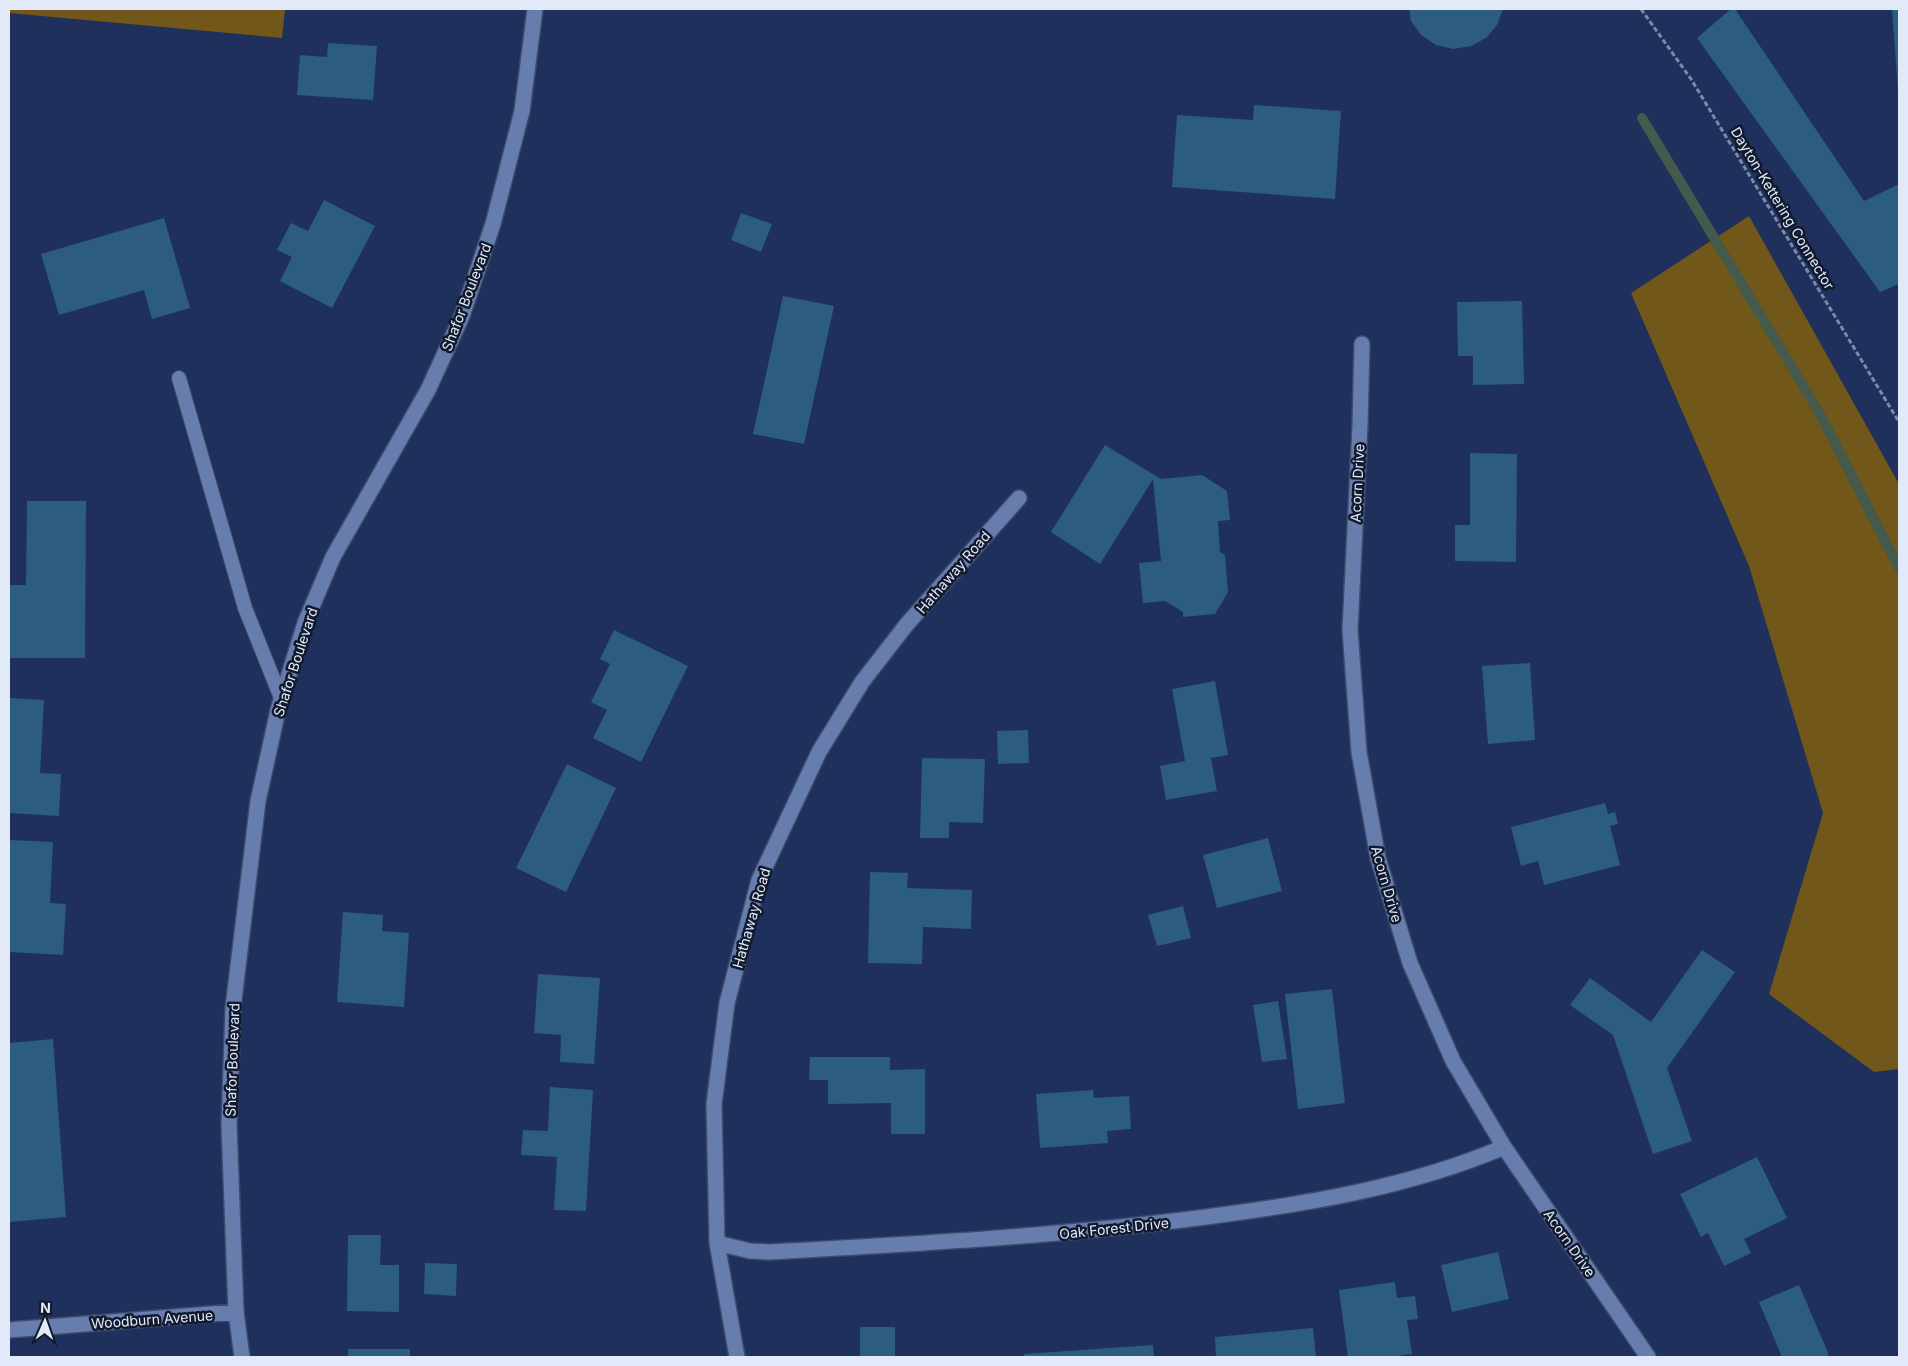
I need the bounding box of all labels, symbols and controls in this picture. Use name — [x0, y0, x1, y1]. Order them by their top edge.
street label: Dayton-Kettering Connector — [1728, 124, 1838, 292]
street label: Shafor Boulevard — [438, 241, 494, 353]
street label: Acorn Drive — [1346, 443, 1368, 523]
street label: Hathaway Road — [913, 527, 993, 617]
street label: Shafor Boulevard — [269, 605, 321, 719]
street label: Acorn Drive — [1368, 844, 1406, 924]
street label: Hathaway Road — [729, 866, 773, 970]
street label: Shafor Boulevard — [222, 1003, 242, 1117]
street label: Acorn Drive — [1541, 1206, 1599, 1280]
street label: Oak Forest Drive — [1058, 1214, 1170, 1242]
north arrow — [20, 1296, 70, 1346]
text: N — [40, 1299, 51, 1316]
street label: Woodburn Avenue — [90, 1306, 214, 1332]

